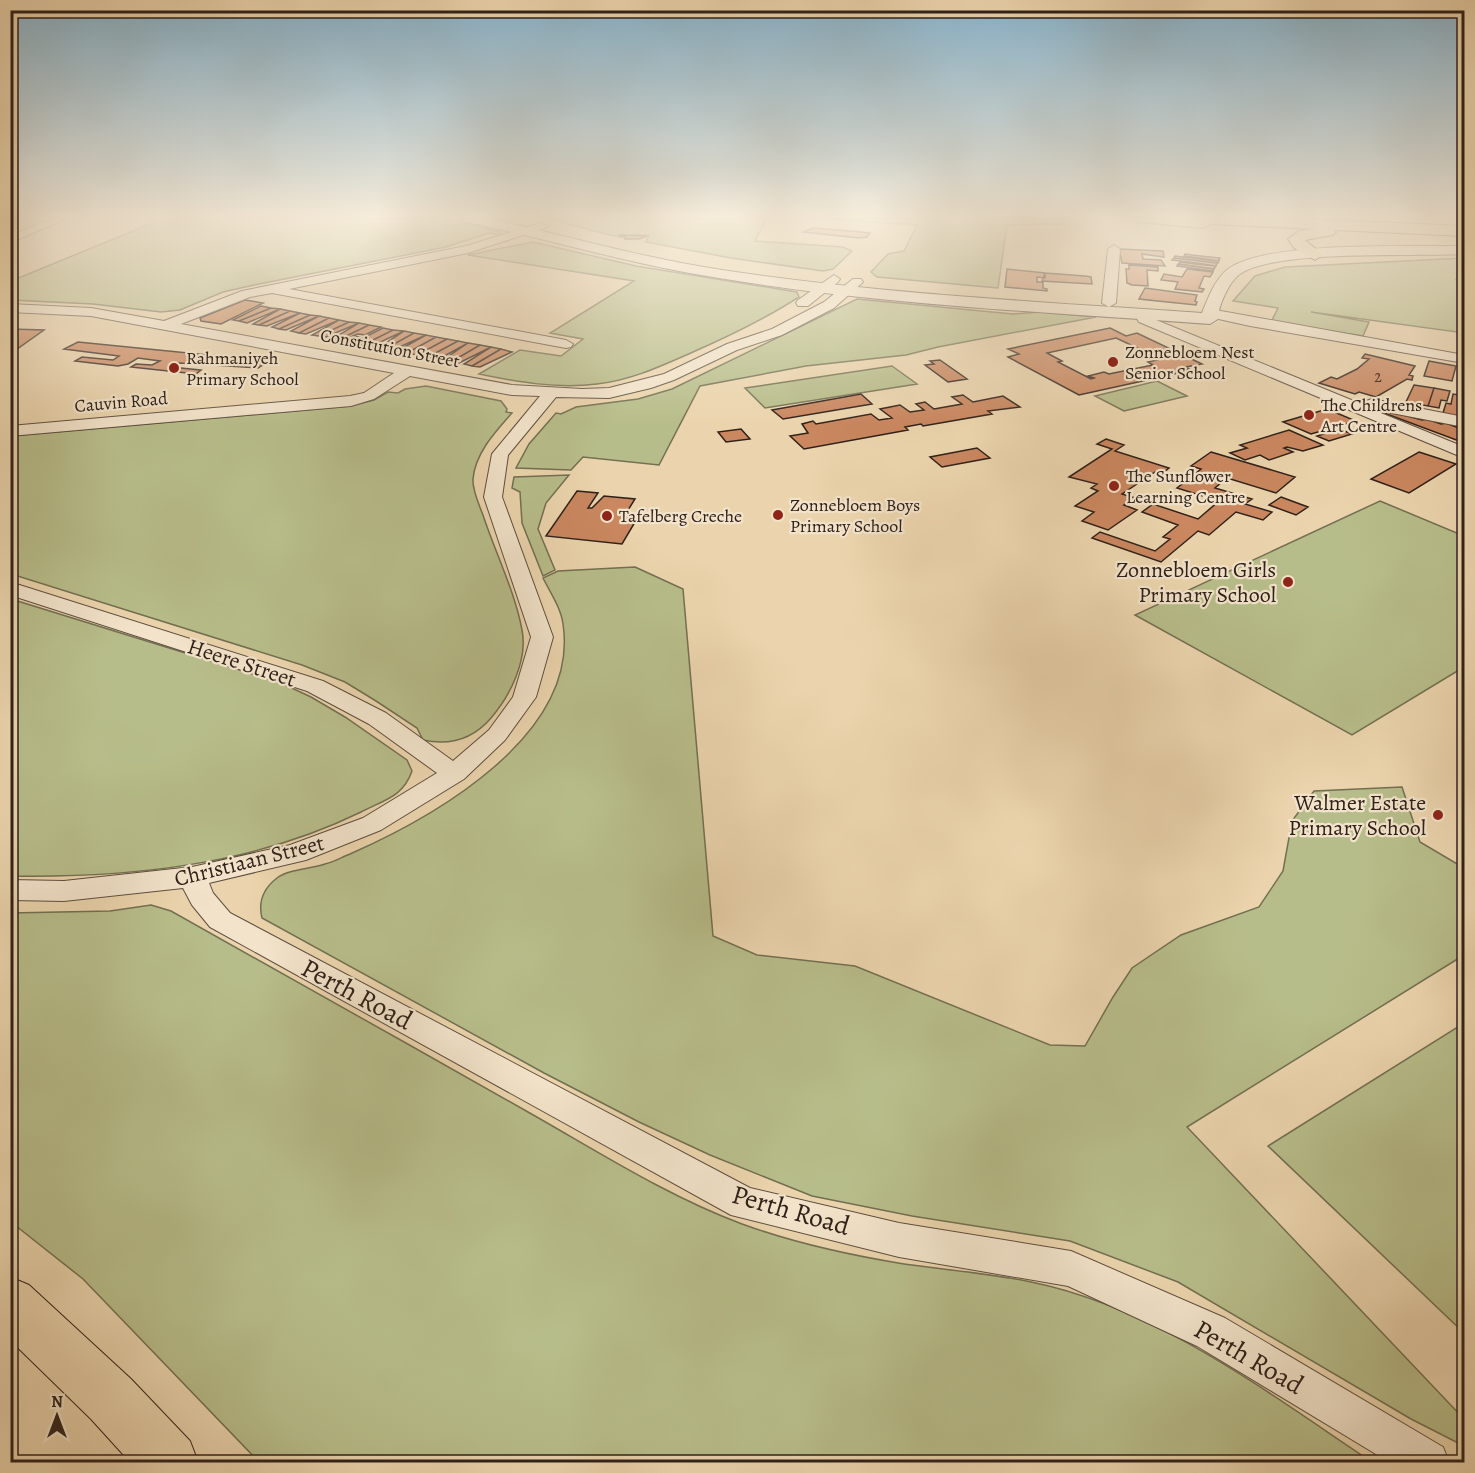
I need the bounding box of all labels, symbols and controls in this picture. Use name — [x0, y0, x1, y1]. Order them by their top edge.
street label: Constitution Street — [318, 323, 462, 373]
place label: Zonnebloem Nest Senior School — [1125, 340, 1255, 385]
place label: Rahmaniyeh Primary School — [186, 346, 299, 391]
marker: Zonnebloem Nest Senior School — [1106, 355, 1120, 369]
marker: Rahmaniyeh Primary School — [167, 361, 181, 375]
house number: 2 — [1374, 366, 1382, 388]
street label: Cauvin Road — [73, 386, 169, 418]
place label: The Childrens Art Centre — [1320, 393, 1422, 438]
marker: The Childrens Art Centre — [1302, 408, 1316, 422]
place label: The Sunflower Learning Centre — [1126, 464, 1245, 509]
marker: The Sunflower Learning Centre — [1107, 479, 1121, 493]
place label: Zonnebloem Boys Primary School — [790, 493, 920, 538]
place label: Tafelberg Creche — [619, 504, 742, 528]
marker: Zonnebloem Boys Primary School — [771, 508, 785, 522]
marker: Tafelberg Creche — [600, 509, 614, 523]
place label: Zonnebloem Girls Primary School — [1116, 555, 1276, 610]
marker: Zonnebloem Girls Primary School — [1281, 575, 1295, 589]
street label: Heere Street — [184, 631, 300, 695]
place label: Walmer Estate Primary School — [1288, 788, 1426, 843]
marker: Walmer Estate Primary School — [1431, 808, 1445, 822]
street label: Christiaan Street — [171, 828, 327, 894]
street label: Perth Road — [295, 950, 419, 1039]
street label: Perth Road — [728, 1176, 855, 1244]
street label: Perth Road — [1188, 1311, 1311, 1403]
north arrow — [27, 1386, 87, 1446]
text: N — [51, 1391, 63, 1413]

